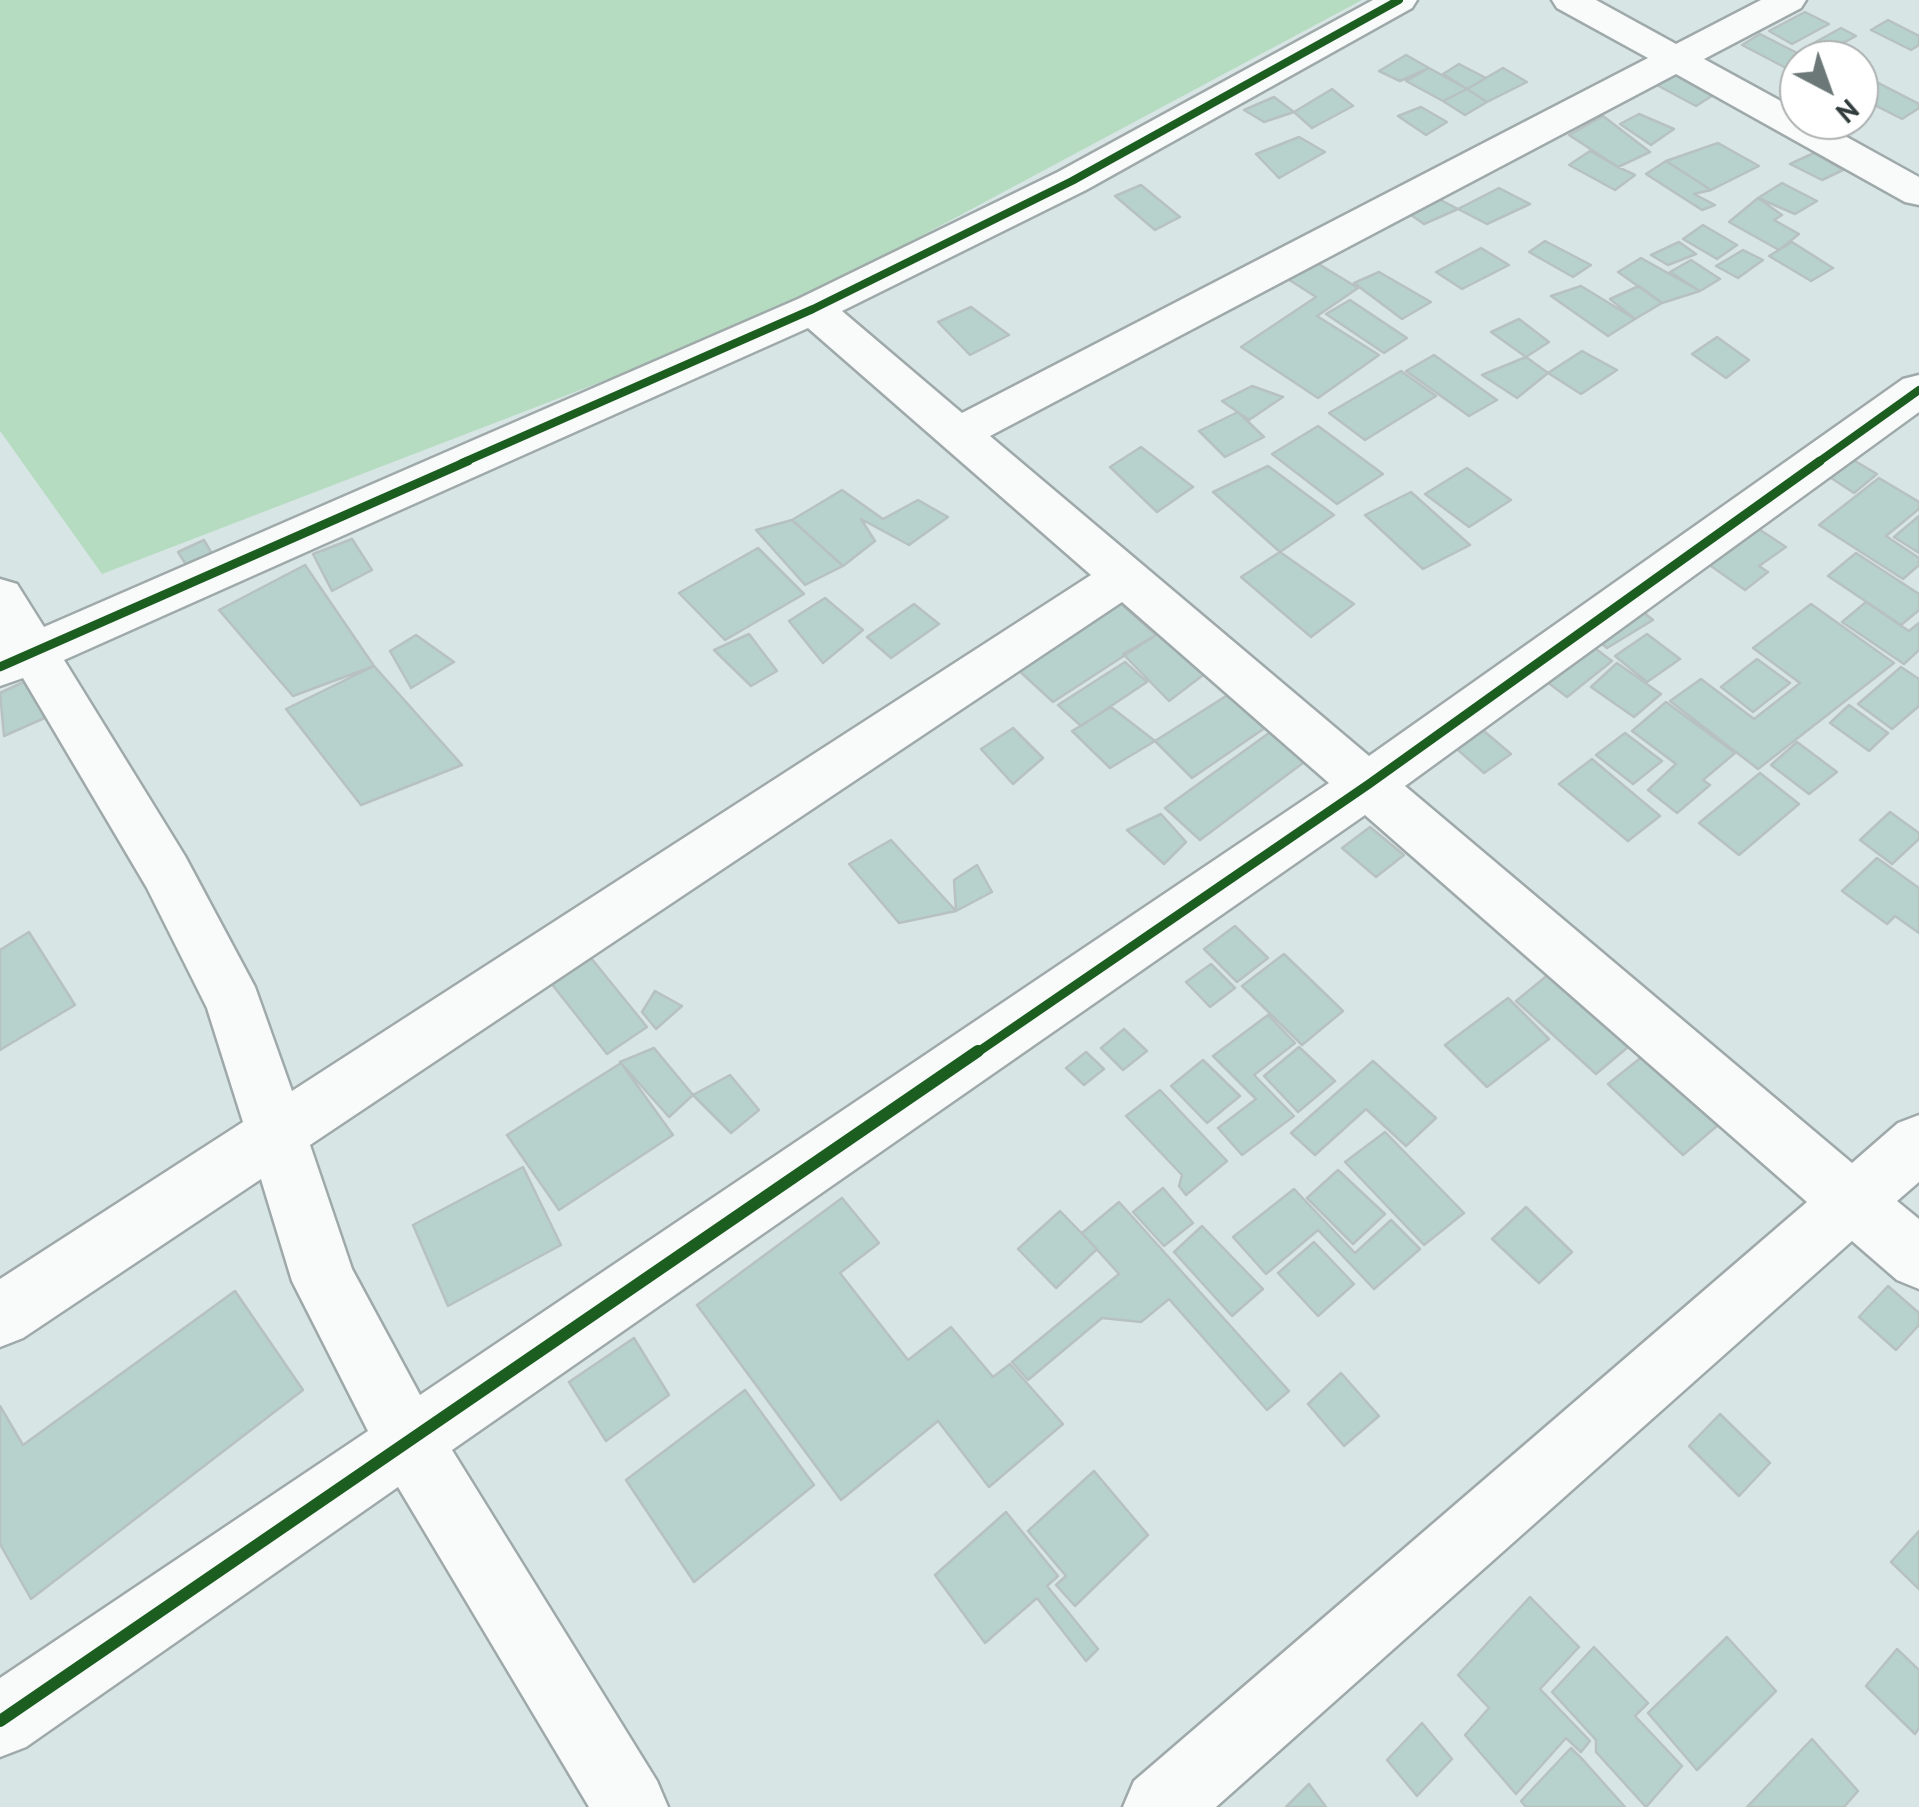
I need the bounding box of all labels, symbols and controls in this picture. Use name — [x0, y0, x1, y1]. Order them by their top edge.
north arrow — [1779, 40, 1879, 140]
text: N — [1829, 92, 1867, 132]

